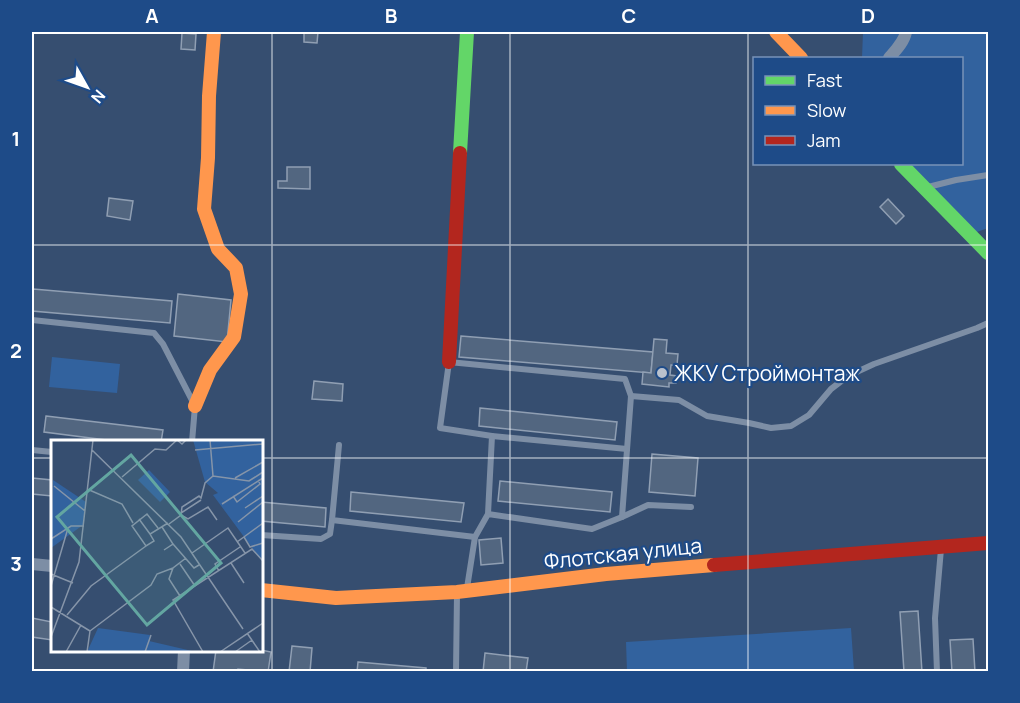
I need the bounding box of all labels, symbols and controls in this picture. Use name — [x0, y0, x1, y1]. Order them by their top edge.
text: A — [145, 2, 159, 29]
text: B — [385, 2, 398, 29]
text: C — [622, 2, 636, 29]
text: D — [861, 2, 875, 29]
north arrow — [57, 57, 117, 117]
legend — [753, 57, 963, 165]
text: Fast — [807, 68, 842, 92]
text: N — [86, 85, 111, 108]
text: Slow — [807, 98, 847, 122]
text: 1 — [12, 125, 20, 152]
text: Jam — [807, 128, 841, 152]
text: 2 — [10, 337, 22, 364]
place label: ЖКУ Строймонтаж — [674, 359, 860, 387]
marker: ЖКУ Строймонтаж — [655, 366, 669, 380]
inset map — [51, 440, 262, 652]
street label: Флотская улица — [543, 531, 703, 575]
text: 3 — [10, 550, 22, 577]

